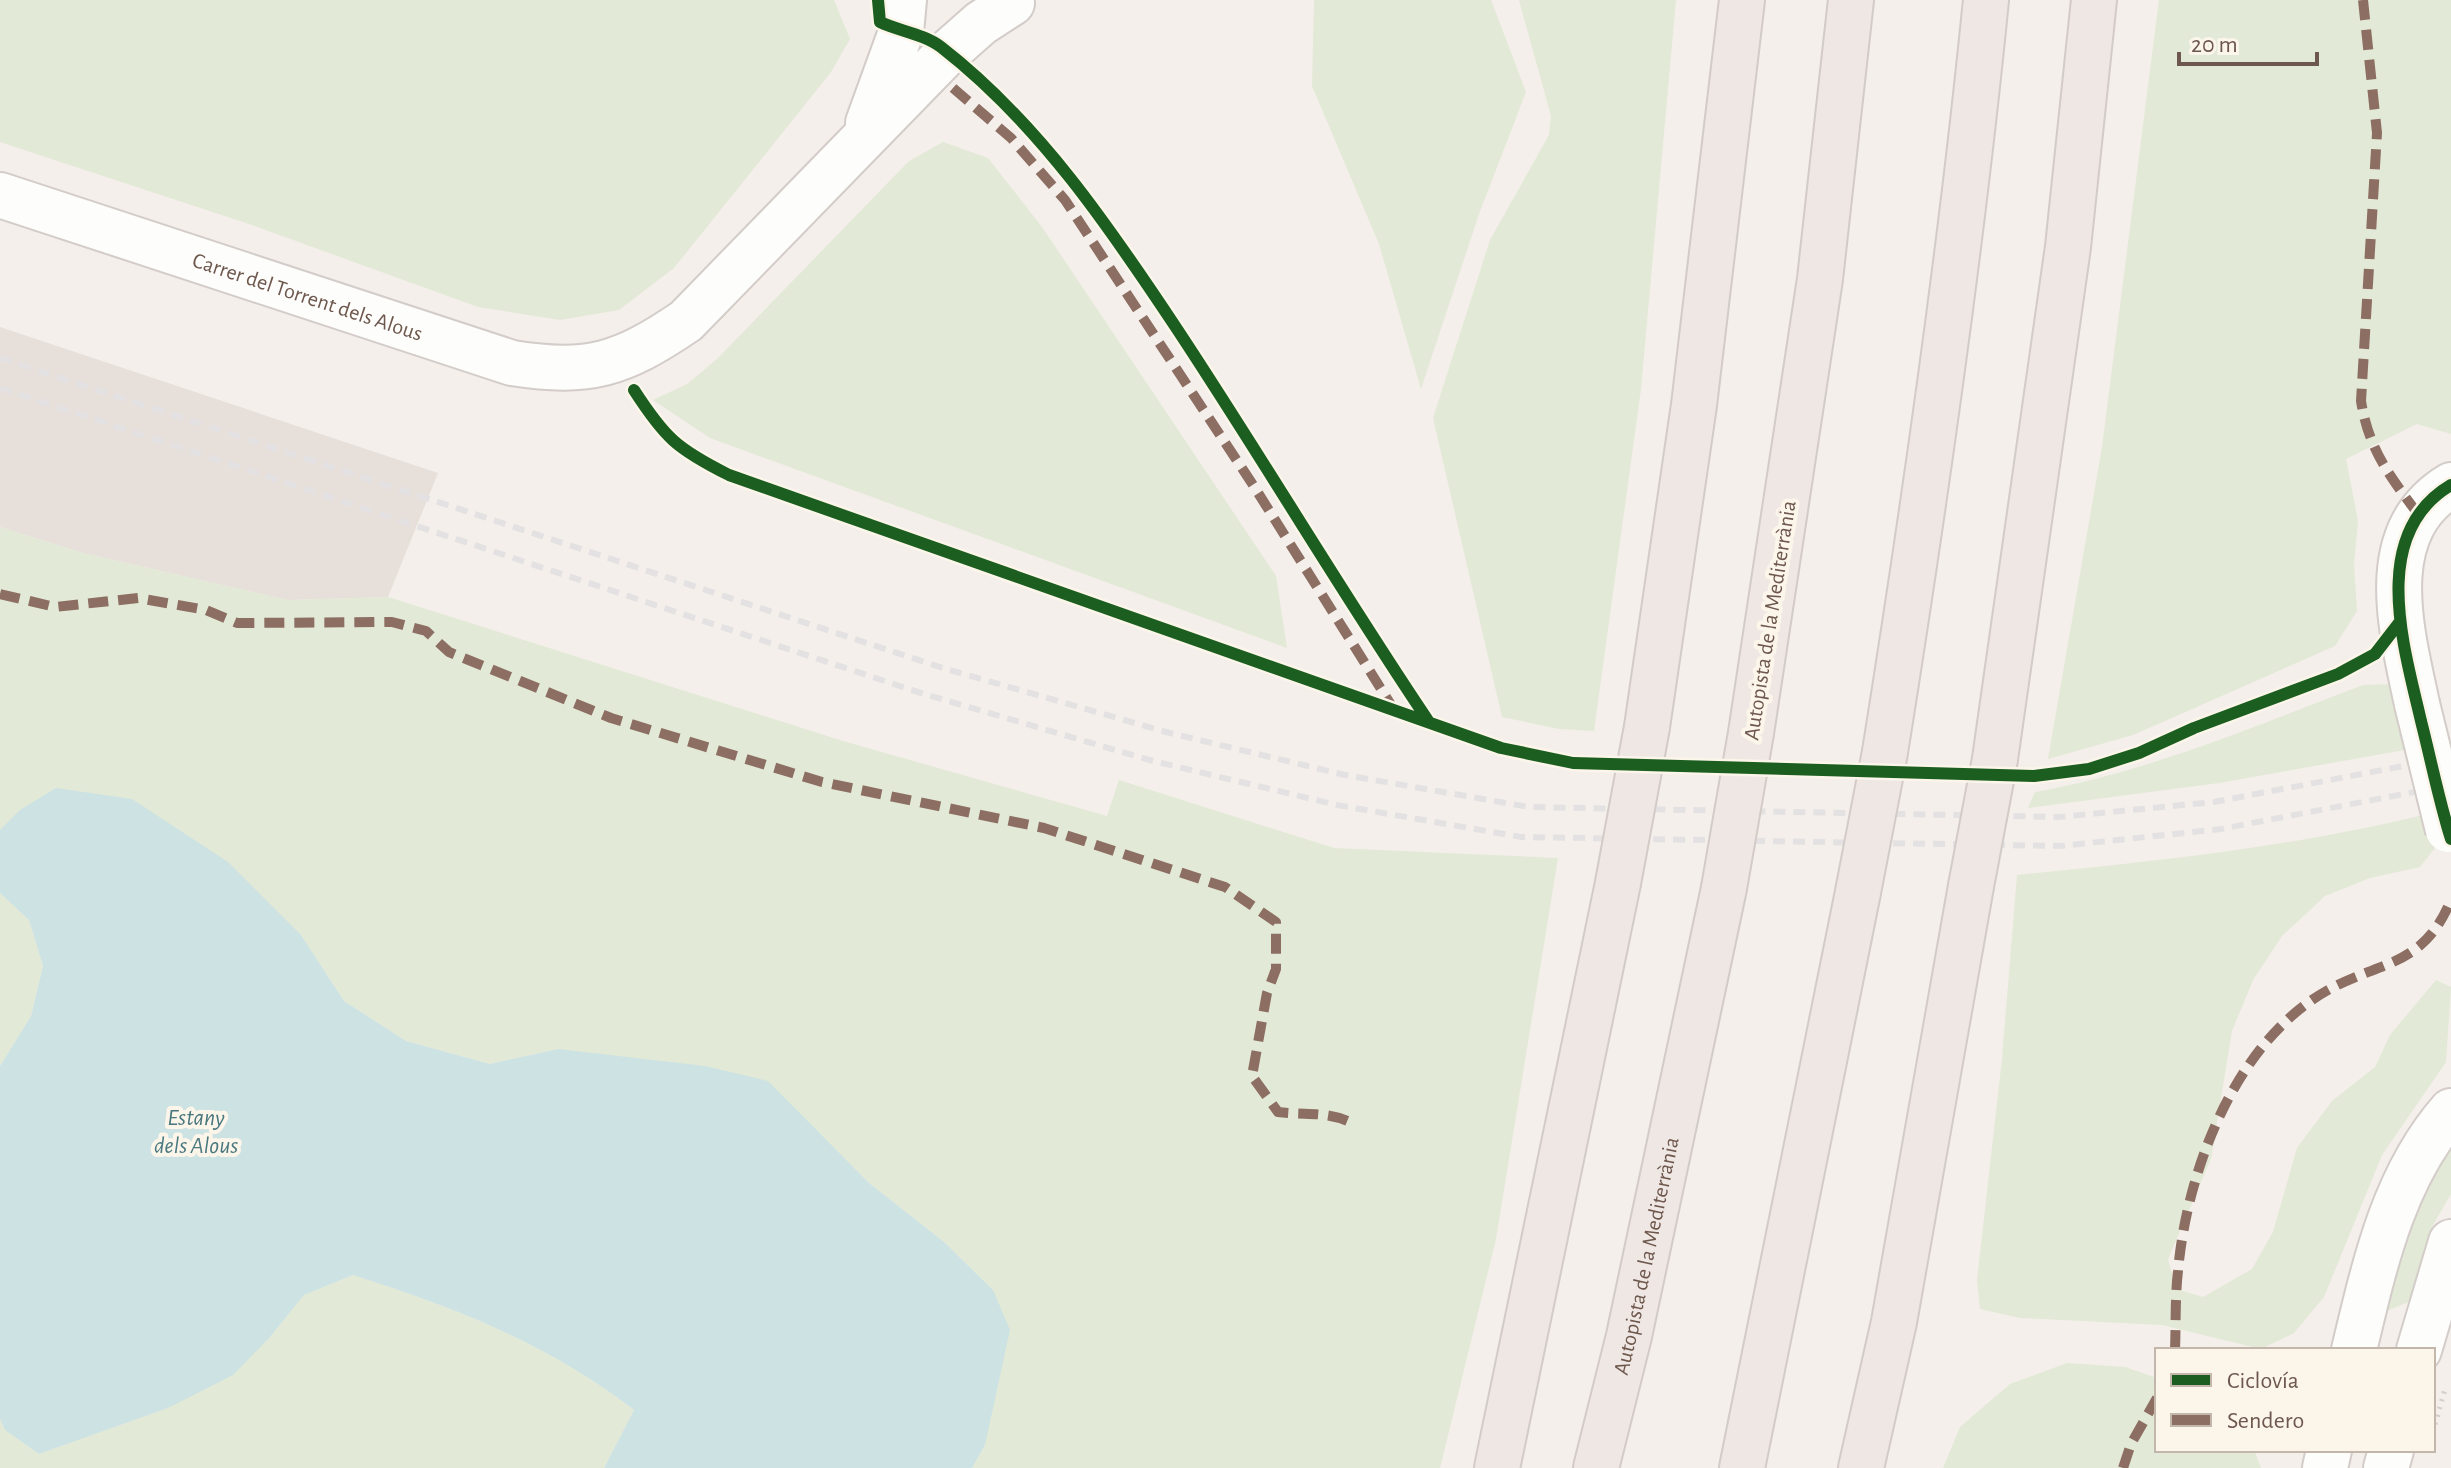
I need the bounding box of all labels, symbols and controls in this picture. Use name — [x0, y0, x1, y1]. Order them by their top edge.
scale bar — [2179, 16, 2317, 66]
text: 20 m — [2191, 33, 2238, 57]
street label: Carrer del Torrent dels Alous — [190, 249, 425, 345]
street label: Autopista de la Mediterrània — [1740, 499, 1800, 742]
water label: Estany dels Alous — [154, 1106, 238, 1158]
street label: Autopista de la Mediterrània — [1610, 1135, 1683, 1377]
legend — [2155, 1348, 2435, 1452]
text: Ciclovía — [2227, 1369, 2299, 1393]
text: Sendero — [2227, 1409, 2304, 1433]

